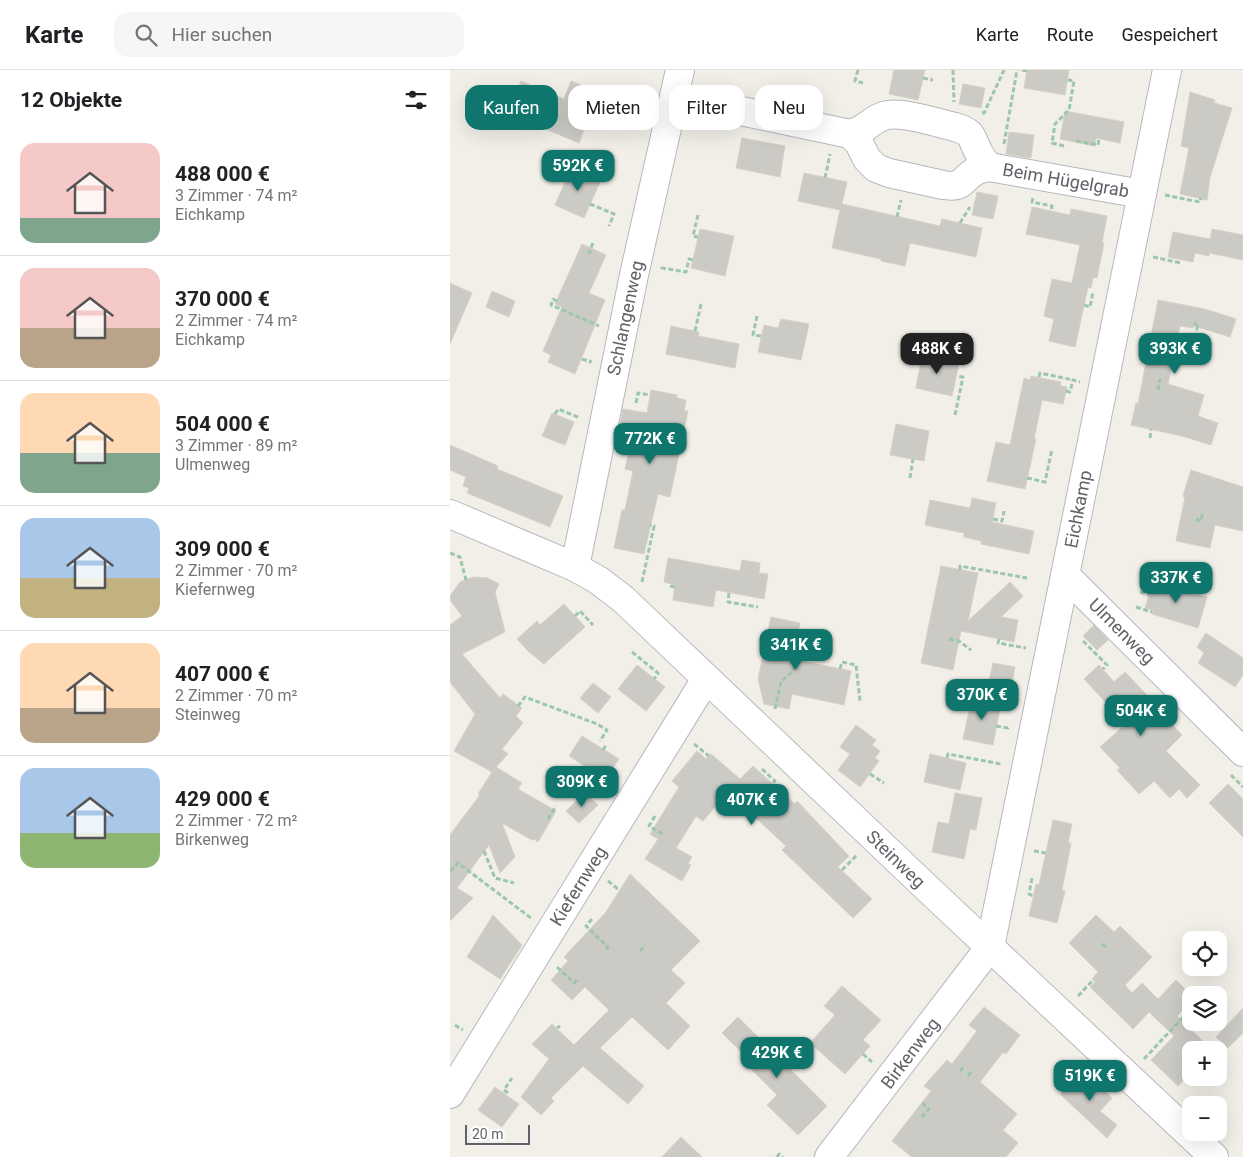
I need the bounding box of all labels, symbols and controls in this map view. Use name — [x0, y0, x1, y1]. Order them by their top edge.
search box — [114, 12, 464, 57]
text: Karte — [25, 21, 84, 49]
icon: search — [132, 21, 160, 49]
text: Hier suchen — [172, 23, 272, 46]
text: Karte — [976, 24, 1019, 45]
text: Route — [1047, 24, 1094, 45]
text: Gespeichert — [1122, 24, 1218, 45]
chip: Kaufen — [465, 85, 558, 130]
chip: Mieten — [568, 85, 659, 130]
chip: Filter — [669, 85, 745, 130]
chip: Neu — [755, 85, 823, 130]
icon: filters — [402, 86, 430, 114]
text: 12 Objekte — [20, 88, 122, 112]
pin: 592K € — [537, 150, 619, 192]
text: 592K € — [553, 156, 603, 175]
street label: Beim Hügelgrab — [1001, 159, 1131, 201]
text: 488 000 € — [175, 162, 270, 186]
icon: home — [60, 163, 120, 223]
text: 3 Zimmer · 74 m² — [175, 186, 297, 205]
text: Eichkamp — [175, 205, 245, 224]
street label: Schlangenweg — [603, 259, 647, 377]
text: 370 000 € — [175, 287, 270, 311]
icon: home — [60, 288, 120, 348]
text: 2 Zimmer · 74 m² — [175, 311, 297, 330]
text: Eichkamp — [175, 330, 245, 349]
pin: 488K € — [896, 332, 978, 375]
pin: 393K € — [1134, 332, 1216, 375]
text: 488K € — [912, 339, 962, 358]
text: 393K € — [1150, 339, 1200, 358]
text: 504 000 € — [175, 412, 270, 436]
icon: home — [60, 413, 120, 473]
pin: 772K € — [609, 422, 691, 465]
text: 772K € — [625, 429, 675, 448]
text: 3 Zimmer · 89 m² — [175, 436, 297, 455]
text: Ulmenweg — [175, 455, 250, 474]
street label: Eichkamp — [1060, 468, 1096, 550]
text: 309 000 € — [175, 537, 270, 561]
icon: home — [60, 538, 120, 598]
text: 2 Zimmer · 70 m² — [175, 561, 297, 580]
pin: 337K € — [1135, 562, 1217, 604]
text: 337K € — [1151, 568, 1201, 587]
text: Kiefernweg — [175, 580, 255, 599]
street label: Ulmenweg — [1085, 594, 1159, 668]
pin: 341K € — [755, 628, 837, 671]
text: 341K € — [771, 635, 821, 654]
text: 407 000 € — [175, 662, 270, 686]
icon: home — [60, 663, 120, 723]
pin: 370K € — [941, 678, 1023, 721]
text: 370K € — [957, 685, 1007, 704]
text: 2 Zimmer · 70 m² — [175, 686, 297, 705]
pin: 504K € — [1100, 694, 1182, 737]
text: 504K € — [1116, 701, 1166, 720]
text: Steinweg — [175, 705, 240, 724]
pin: 309K € — [541, 766, 623, 808]
text: 309K € — [557, 772, 607, 791]
pin: 407K € — [711, 784, 793, 826]
text: 429 000 € — [175, 787, 270, 811]
icon: home — [60, 788, 120, 848]
text: 407K € — [727, 790, 777, 809]
text: 2 Zimmer · 72 m² — [175, 811, 297, 830]
street label: Steinweg — [862, 826, 930, 892]
text: Birkenweg — [175, 830, 249, 849]
street label: Kiefernweg — [545, 842, 611, 930]
map controls — [1182, 931, 1227, 1141]
button: locate — [1182, 931, 1227, 976]
button: layers — [1182, 986, 1227, 1031]
street label: Birkenweg — [877, 1013, 943, 1093]
pin: 429K € — [736, 1036, 818, 1079]
button: + — [1182, 1041, 1227, 1086]
text: 429K € — [752, 1043, 802, 1062]
pin: 519K € — [1049, 1060, 1131, 1102]
text: 519K € — [1065, 1066, 1115, 1085]
button: − — [1182, 1096, 1227, 1141]
scale bar — [465, 1122, 530, 1145]
text: 20 m — [472, 1126, 504, 1142]

